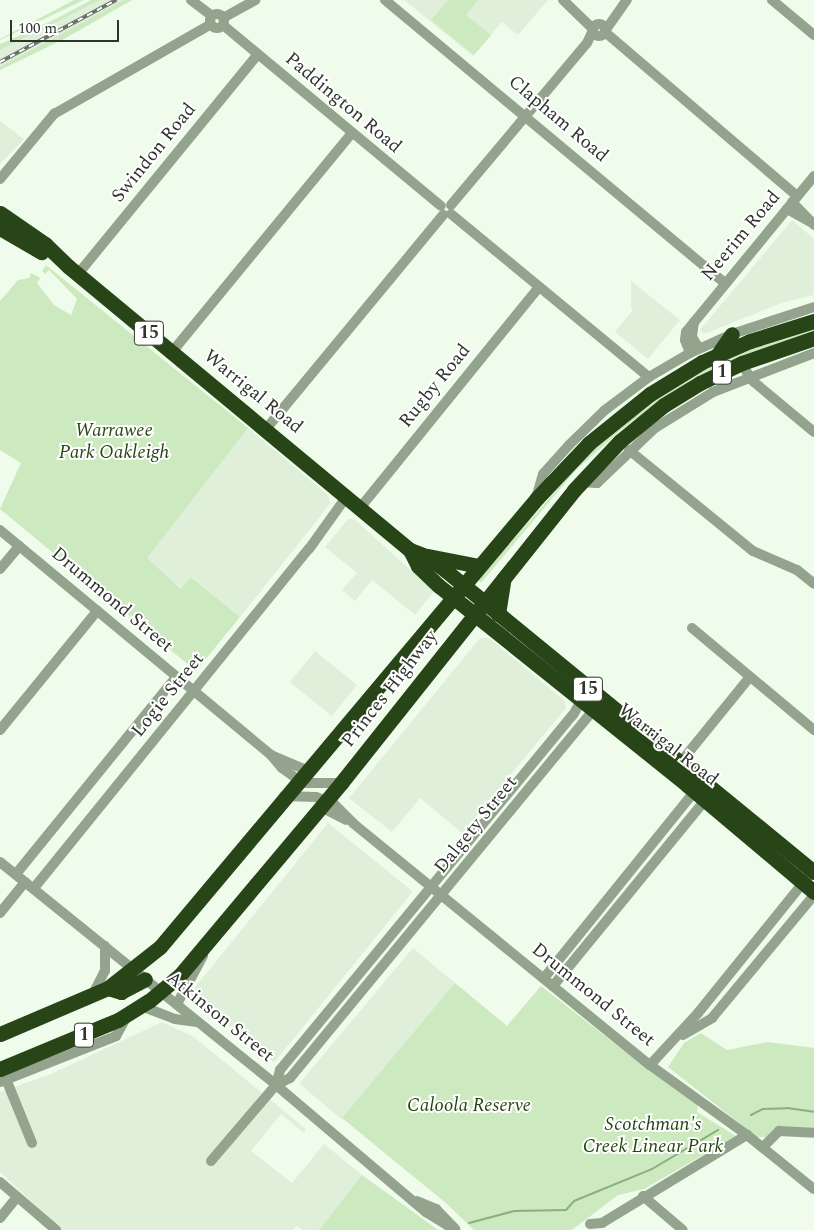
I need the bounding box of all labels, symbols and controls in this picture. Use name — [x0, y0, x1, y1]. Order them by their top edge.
scale bar — [12, 10, 121, 42]
text: 100 m — [18, 17, 57, 40]
street label: Paddington Road — [280, 48, 406, 158]
street label: Clapham Road — [503, 71, 613, 167]
street label: Swindon Road — [107, 99, 201, 207]
street label: Neerim Road — [697, 186, 785, 286]
road number: 15 — [133, 317, 165, 348]
street label: Rugby Road — [394, 340, 476, 432]
street label: Warrigal Road — [199, 345, 307, 439]
road number: 1 — [711, 357, 733, 388]
park label: Warrawee Park Oakleigh — [59, 420, 169, 464]
street label: Drummond Street — [46, 542, 178, 658]
street label: Princes Highway — [337, 626, 443, 752]
street label: Logie Street — [127, 648, 209, 742]
road number: 15 — [572, 674, 604, 704]
street label: Warrigal Road — [613, 699, 723, 791]
street label: Dalgety Street — [430, 771, 522, 879]
street label: Drummond Street — [527, 938, 659, 1052]
street label: Atkinson Street — [162, 967, 278, 1067]
road number: 1 — [73, 1020, 95, 1050]
park label: Caloola Reserve — [407, 1095, 531, 1117]
park label: Scotchman's Creek Linear Park — [583, 1114, 723, 1158]

